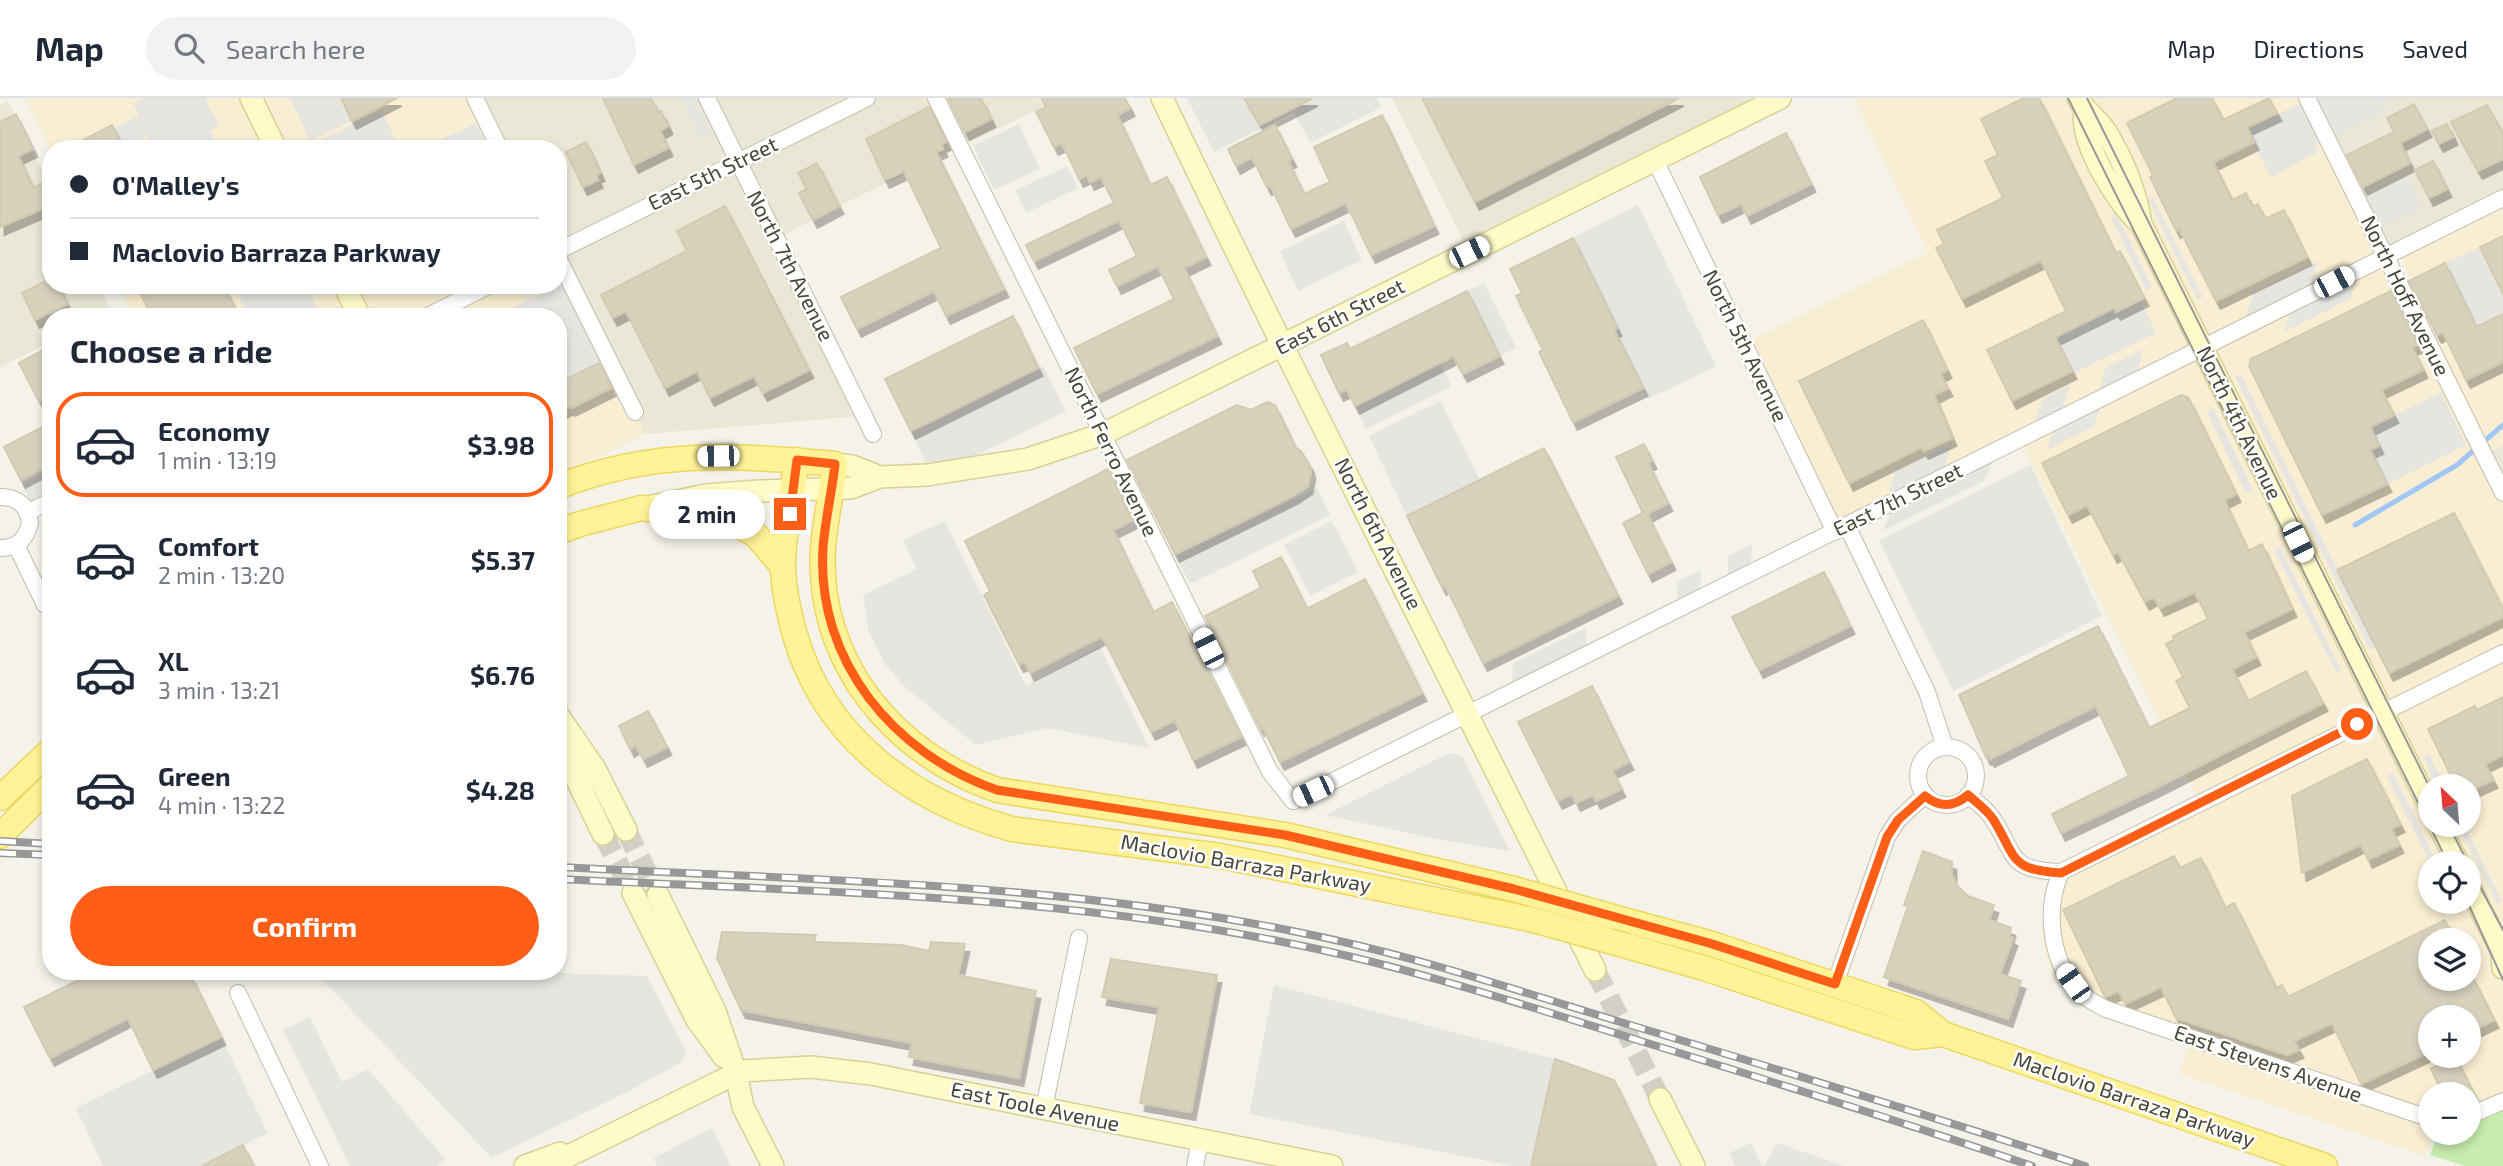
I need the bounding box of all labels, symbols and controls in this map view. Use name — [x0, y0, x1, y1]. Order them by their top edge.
search box — [146, 17, 636, 80]
text: Map — [35, 28, 104, 68]
icon: search — [170, 29, 208, 67]
text: Search here — [226, 33, 365, 64]
text: Map — [2167, 34, 2215, 63]
text: Directions — [2253, 34, 2364, 63]
text: Saved — [2402, 34, 2468, 63]
street label: East 5th Street — [643, 130, 781, 215]
text: O'Malley's — [112, 169, 240, 200]
street label: North 7th Avenue — [743, 186, 840, 345]
street label: North Hoff Avenue — [2357, 211, 2456, 380]
car — [1446, 233, 1493, 271]
text: Maclovio Barraza Parkway — [112, 236, 441, 267]
car — [2311, 263, 2358, 301]
street label: North 5th Avenue — [1699, 265, 1794, 425]
street label: East 6th Street — [1270, 272, 1408, 359]
text: Choose a ride — [70, 331, 273, 369]
street label: North 4th Avenue — [2192, 341, 2288, 503]
street label: North Ferro Avenue — [1060, 363, 1164, 540]
icon: car — [74, 413, 137, 476]
text: Economy — [158, 415, 270, 446]
text: $3.98 — [467, 429, 535, 460]
car — [697, 445, 740, 467]
text: 1 min · 13:19 — [158, 446, 277, 474]
street label: North 6th Avenue — [1330, 453, 1428, 613]
street label: East 7th Street — [1829, 457, 1966, 541]
callout: 2 min — [650, 490, 766, 538]
route end — [774, 498, 806, 530]
text: 2 min — [678, 500, 736, 528]
car — [2280, 519, 2317, 565]
icon: car — [74, 528, 137, 591]
text: Comfort — [158, 530, 259, 561]
text: $5.37 — [471, 544, 535, 575]
text: 2 min · 13:20 — [158, 561, 285, 589]
car — [1190, 625, 1227, 671]
icon: car — [74, 643, 137, 706]
text: XL — [158, 645, 189, 676]
text: $6.76 — [470, 659, 535, 690]
text: 3 min · 13:21 — [158, 676, 280, 704]
route start — [2341, 708, 2373, 740]
icon: car — [74, 758, 137, 821]
text: Green — [158, 760, 231, 791]
car — [1290, 773, 1337, 809]
text: $4.28 — [466, 774, 535, 805]
north arrow — [2418, 774, 2482, 836]
map controls — [2418, 774, 2481, 1145]
text: 4 min · 13:22 — [158, 791, 285, 819]
street label: Maclovio Barraza Parkway — [1119, 828, 1373, 897]
button: locate — [2418, 851, 2481, 914]
button: Confirm — [70, 886, 539, 966]
button: layers — [2418, 928, 2481, 991]
car — [2053, 960, 2094, 1006]
button: + — [2418, 1005, 2481, 1068]
street label: East Stevens Avenue — [2171, 1019, 2366, 1107]
street label: Maclovio Barraza Parkway — [2010, 1045, 2259, 1152]
street label: East Toole Avenue — [949, 1075, 1122, 1136]
button: − — [2418, 1082, 2481, 1145]

